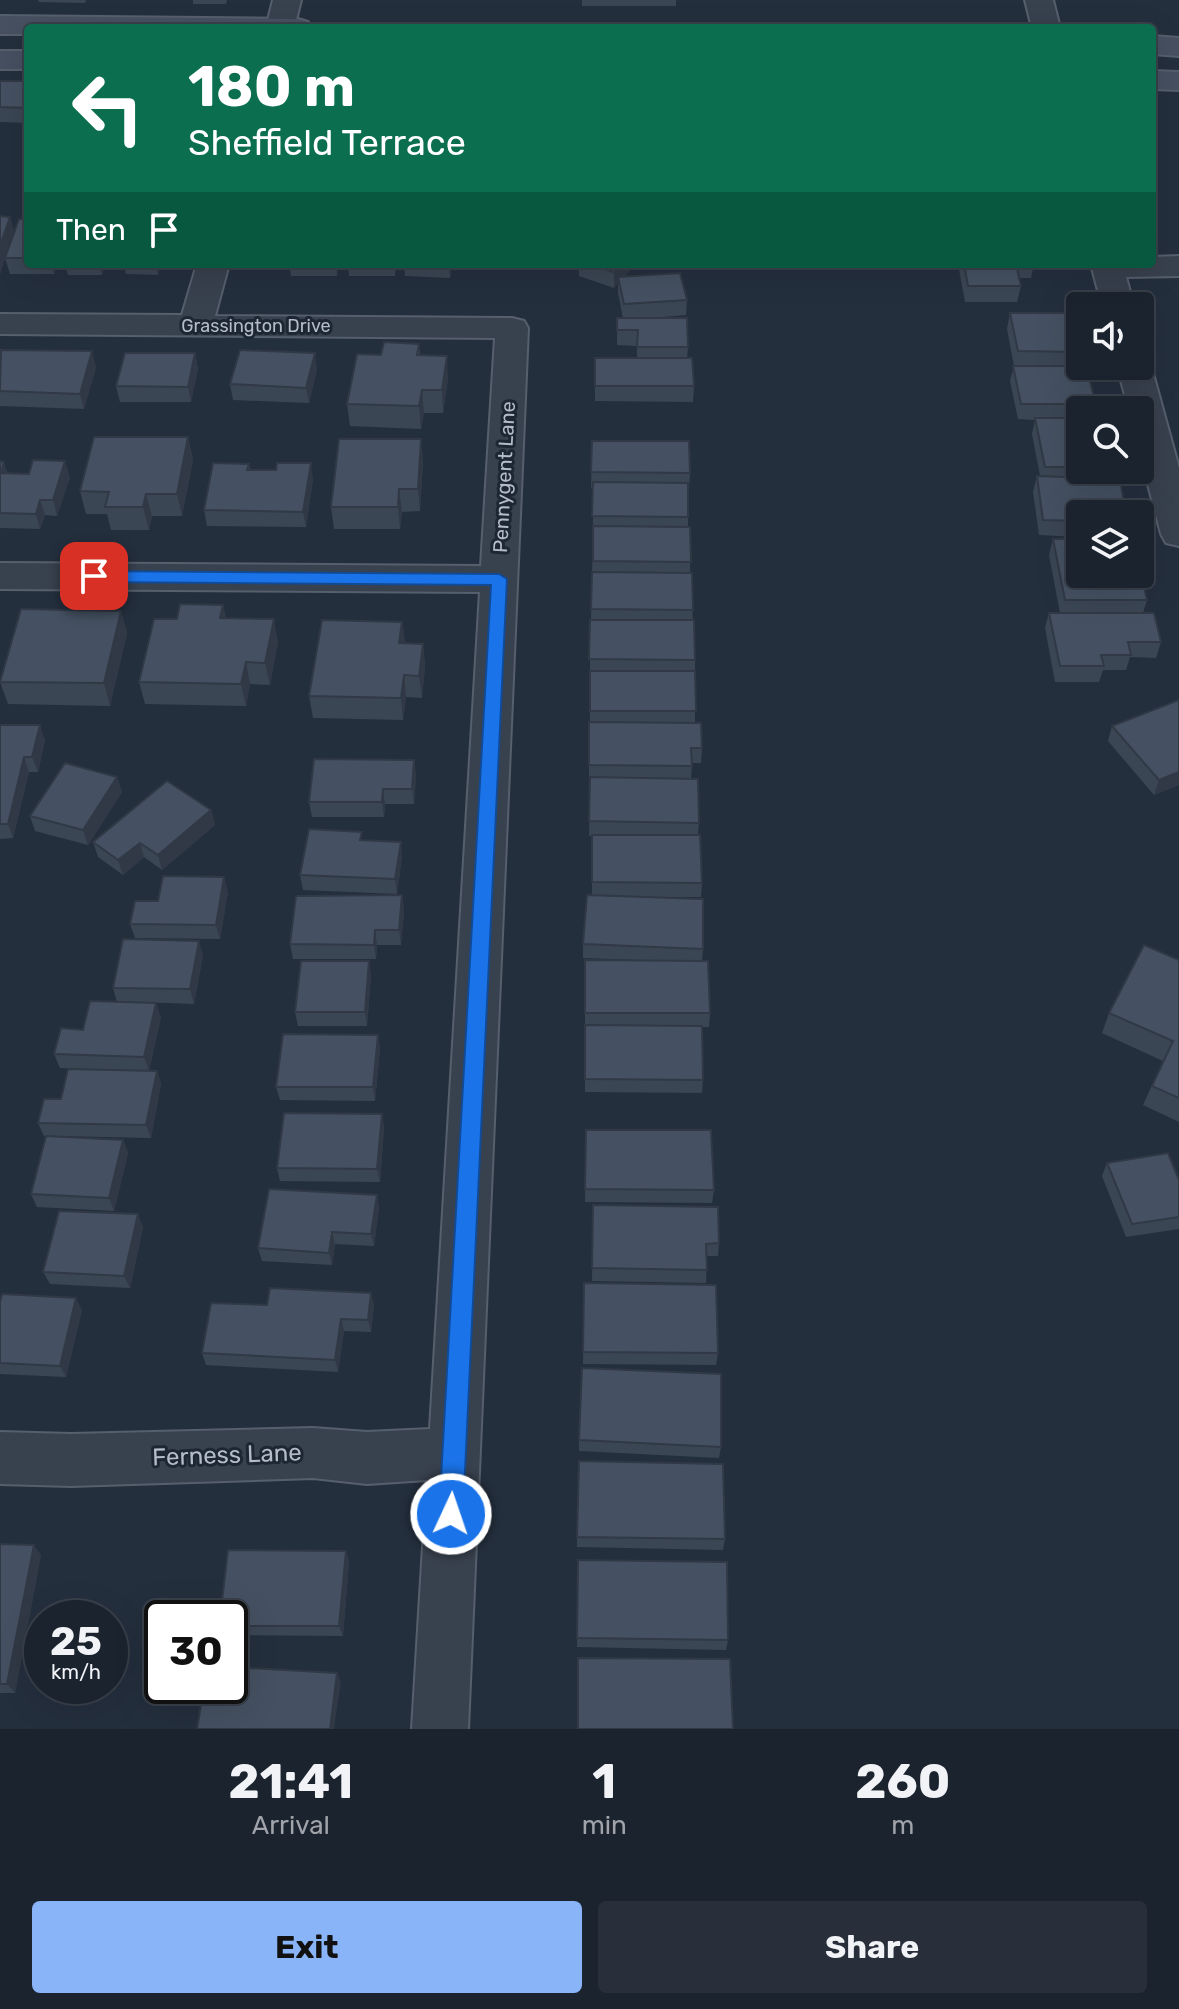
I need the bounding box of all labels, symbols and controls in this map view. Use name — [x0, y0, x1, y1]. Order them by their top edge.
text: 180 m — [188, 54, 355, 120]
icon: left — [56, 56, 160, 160]
text: Sheffield Terrace — [188, 121, 466, 164]
icon: arrive — [142, 208, 186, 252]
text: Then — [56, 212, 126, 248]
map controls — [1066, 292, 1154, 588]
button: sound — [1066, 292, 1154, 380]
street label: Grassington Drive — [181, 315, 331, 337]
button: search — [1066, 396, 1154, 484]
street label: Pennygent Lane — [488, 400, 520, 554]
button: layers — [1066, 500, 1154, 588]
pin — [60, 542, 128, 610]
icon: arrive — [72, 554, 116, 598]
street label: Ferness Lane — [152, 1438, 302, 1472]
position arrow — [409, 1472, 493, 1556]
speed limit sign: 30 — [144, 1600, 248, 1704]
text: 25 — [50, 1618, 102, 1665]
text: km/h — [51, 1660, 101, 1684]
text: 21:41 — [229, 1753, 353, 1810]
text: 1 — [592, 1753, 616, 1810]
text: 260 — [855, 1753, 950, 1810]
text: Arrival — [252, 1810, 330, 1841]
text: min — [582, 1810, 627, 1841]
text: m — [891, 1810, 914, 1841]
button: Exit — [32, 1901, 582, 1993]
button: Share — [598, 1901, 1147, 1993]

